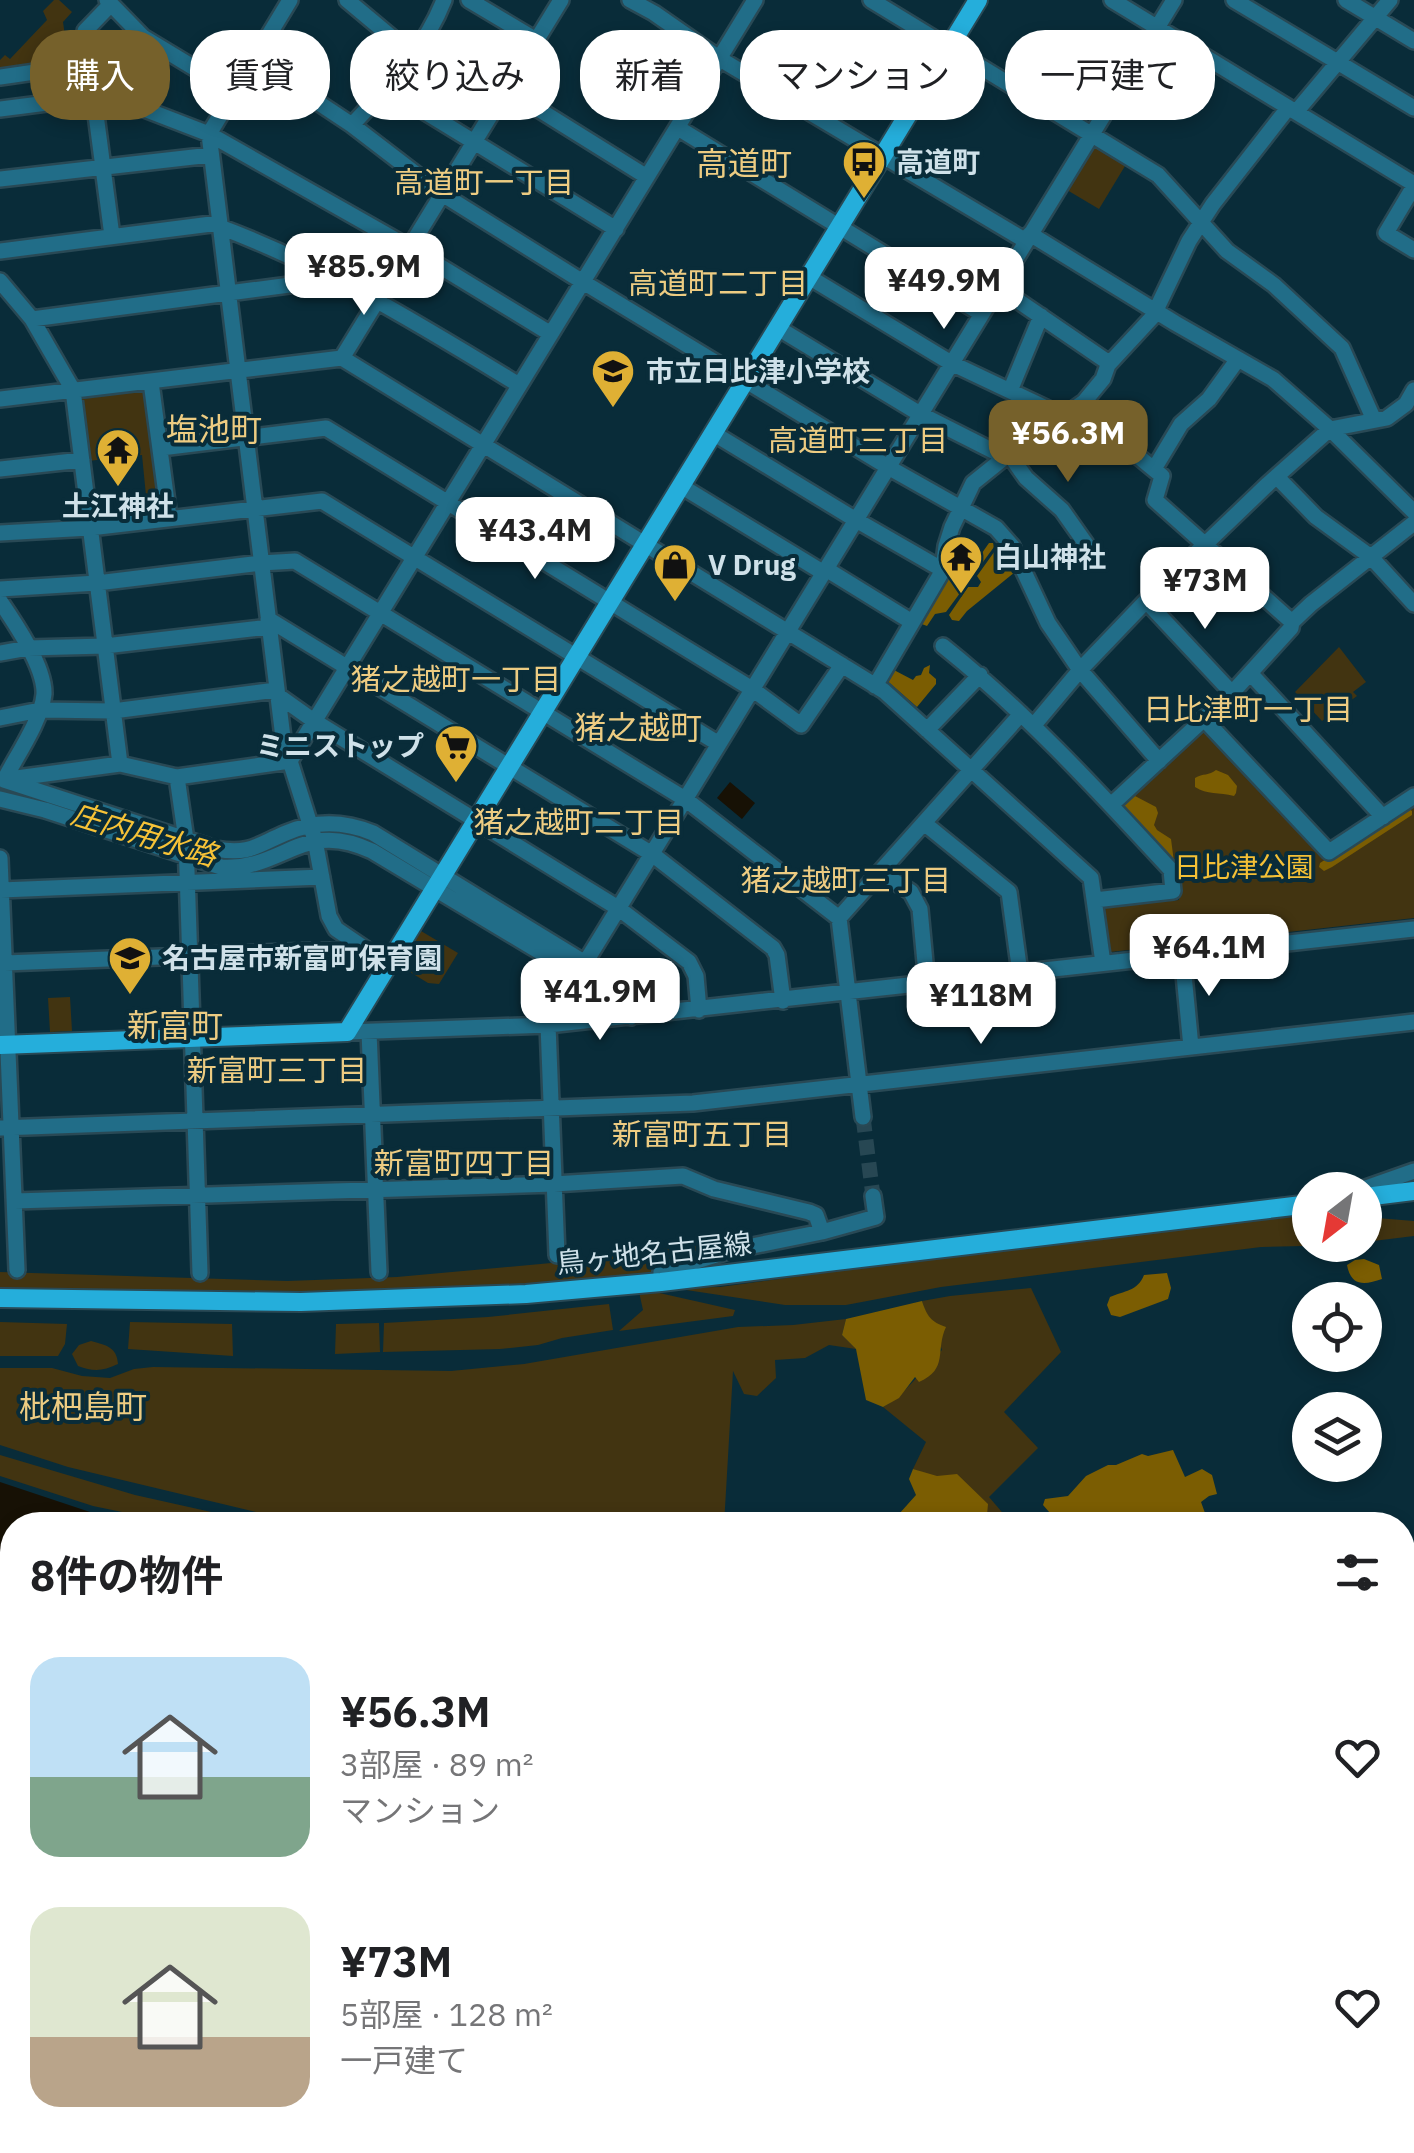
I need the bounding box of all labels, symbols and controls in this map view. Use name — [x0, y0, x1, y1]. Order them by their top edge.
chip: 購入 — [30, 30, 170, 120]
chip: 賃貸 — [190, 30, 330, 120]
chip: 絞り込み — [350, 30, 560, 120]
chip: 新着 — [580, 30, 720, 120]
chip: マンション — [740, 30, 985, 120]
chip: 一戸建て — [1005, 30, 1215, 120]
bus stop icon: 高道町 — [841, 139, 887, 200]
district label: 高道町 — [696, 142, 792, 184]
place label: 高道町 — [896, 143, 980, 180]
district label: 高道町一丁目 — [394, 162, 574, 201]
pin: ¥85.9M — [283, 233, 445, 318]
text: ¥85.9M — [307, 244, 421, 286]
pin: ¥49.9M — [863, 247, 1025, 332]
text: ¥49.9M — [887, 258, 1001, 300]
district label: 高道町二丁目 — [628, 263, 808, 302]
school or university icon: 市立日比津小学校 — [590, 348, 636, 409]
place label: 市立日比津小学校 — [646, 352, 870, 389]
pin: ¥56.3M — [987, 400, 1149, 485]
district label: 塩池町 — [166, 408, 262, 450]
text: ¥56.3M — [1011, 411, 1125, 453]
district label: 高道町三丁目 — [768, 420, 948, 459]
temple icon: 土江神社 — [95, 427, 141, 488]
place label: 土江神社 — [62, 487, 174, 524]
pin: ¥43.4M — [454, 497, 616, 582]
text: ¥43.4M — [478, 508, 592, 550]
temple icon: 白山神社 — [938, 534, 984, 595]
place label: 白山神社 — [994, 538, 1106, 575]
shop icon: V Drug — [652, 542, 698, 603]
place label: V Drug — [708, 546, 796, 583]
pin: ¥73M — [1146, 547, 1264, 632]
text: ¥73M — [1162, 558, 1248, 600]
district label: 猪之越町一丁目 — [351, 659, 561, 698]
district label: 日比津町一丁目 — [1143, 689, 1353, 728]
district label: 猪之越町 — [574, 706, 702, 748]
supermarket icon: ミニストップ — [433, 723, 479, 784]
place label: ミニストップ — [256, 727, 424, 764]
water label: 庄内用水路 — [67, 793, 225, 875]
district label: 猪之越町二丁目 — [474, 802, 684, 841]
park label: 日比津公園 — [1174, 848, 1314, 885]
district label: 猪之越町三丁目 — [741, 860, 951, 899]
pin: ¥64.1M — [1128, 914, 1290, 999]
text: ¥64.1M — [1152, 925, 1266, 967]
school or university icon: 名古屋市新富町保育園 — [107, 935, 153, 996]
place label: 名古屋市新富町保育園 — [162, 939, 442, 976]
pin: ¥41.9M — [519, 958, 681, 1043]
pin: ¥118M — [911, 962, 1051, 1047]
text: ¥41.9M — [543, 969, 657, 1011]
text: ¥118M — [929, 973, 1033, 1015]
district label: 新富町 — [127, 1004, 223, 1046]
district label: 新富町三丁目 — [187, 1050, 367, 1089]
district label: 新富町五丁目 — [612, 1114, 792, 1153]
district label: 新富町四丁目 — [374, 1143, 554, 1182]
north arrow — [1292, 1172, 1382, 1262]
map controls — [1292, 1172, 1382, 1482]
street label: 鳥ヶ地名古屋線 — [555, 1224, 753, 1281]
button: locate — [1292, 1282, 1382, 1372]
district label: 枇杷島町 — [19, 1385, 147, 1427]
button: layers — [1292, 1392, 1382, 1482]
icon: filters — [1330, 1545, 1385, 1600]
text: 8件の物件 — [30, 1548, 223, 1603]
text: ¥56.3M — [340, 1684, 490, 1739]
icon: home — [110, 1697, 230, 1817]
icon: heart — [1330, 1730, 1385, 1785]
text: 3部屋 · 89 m² — [340, 1743, 534, 1785]
text: マンション — [340, 1789, 500, 1831]
text: ¥73M — [340, 1934, 452, 1989]
icon: home — [110, 1947, 230, 2067]
icon: heart — [1330, 1980, 1385, 2035]
text: 5部屋 · 128 m² — [340, 1993, 553, 2035]
text: 一戸建て — [340, 2039, 468, 2081]

